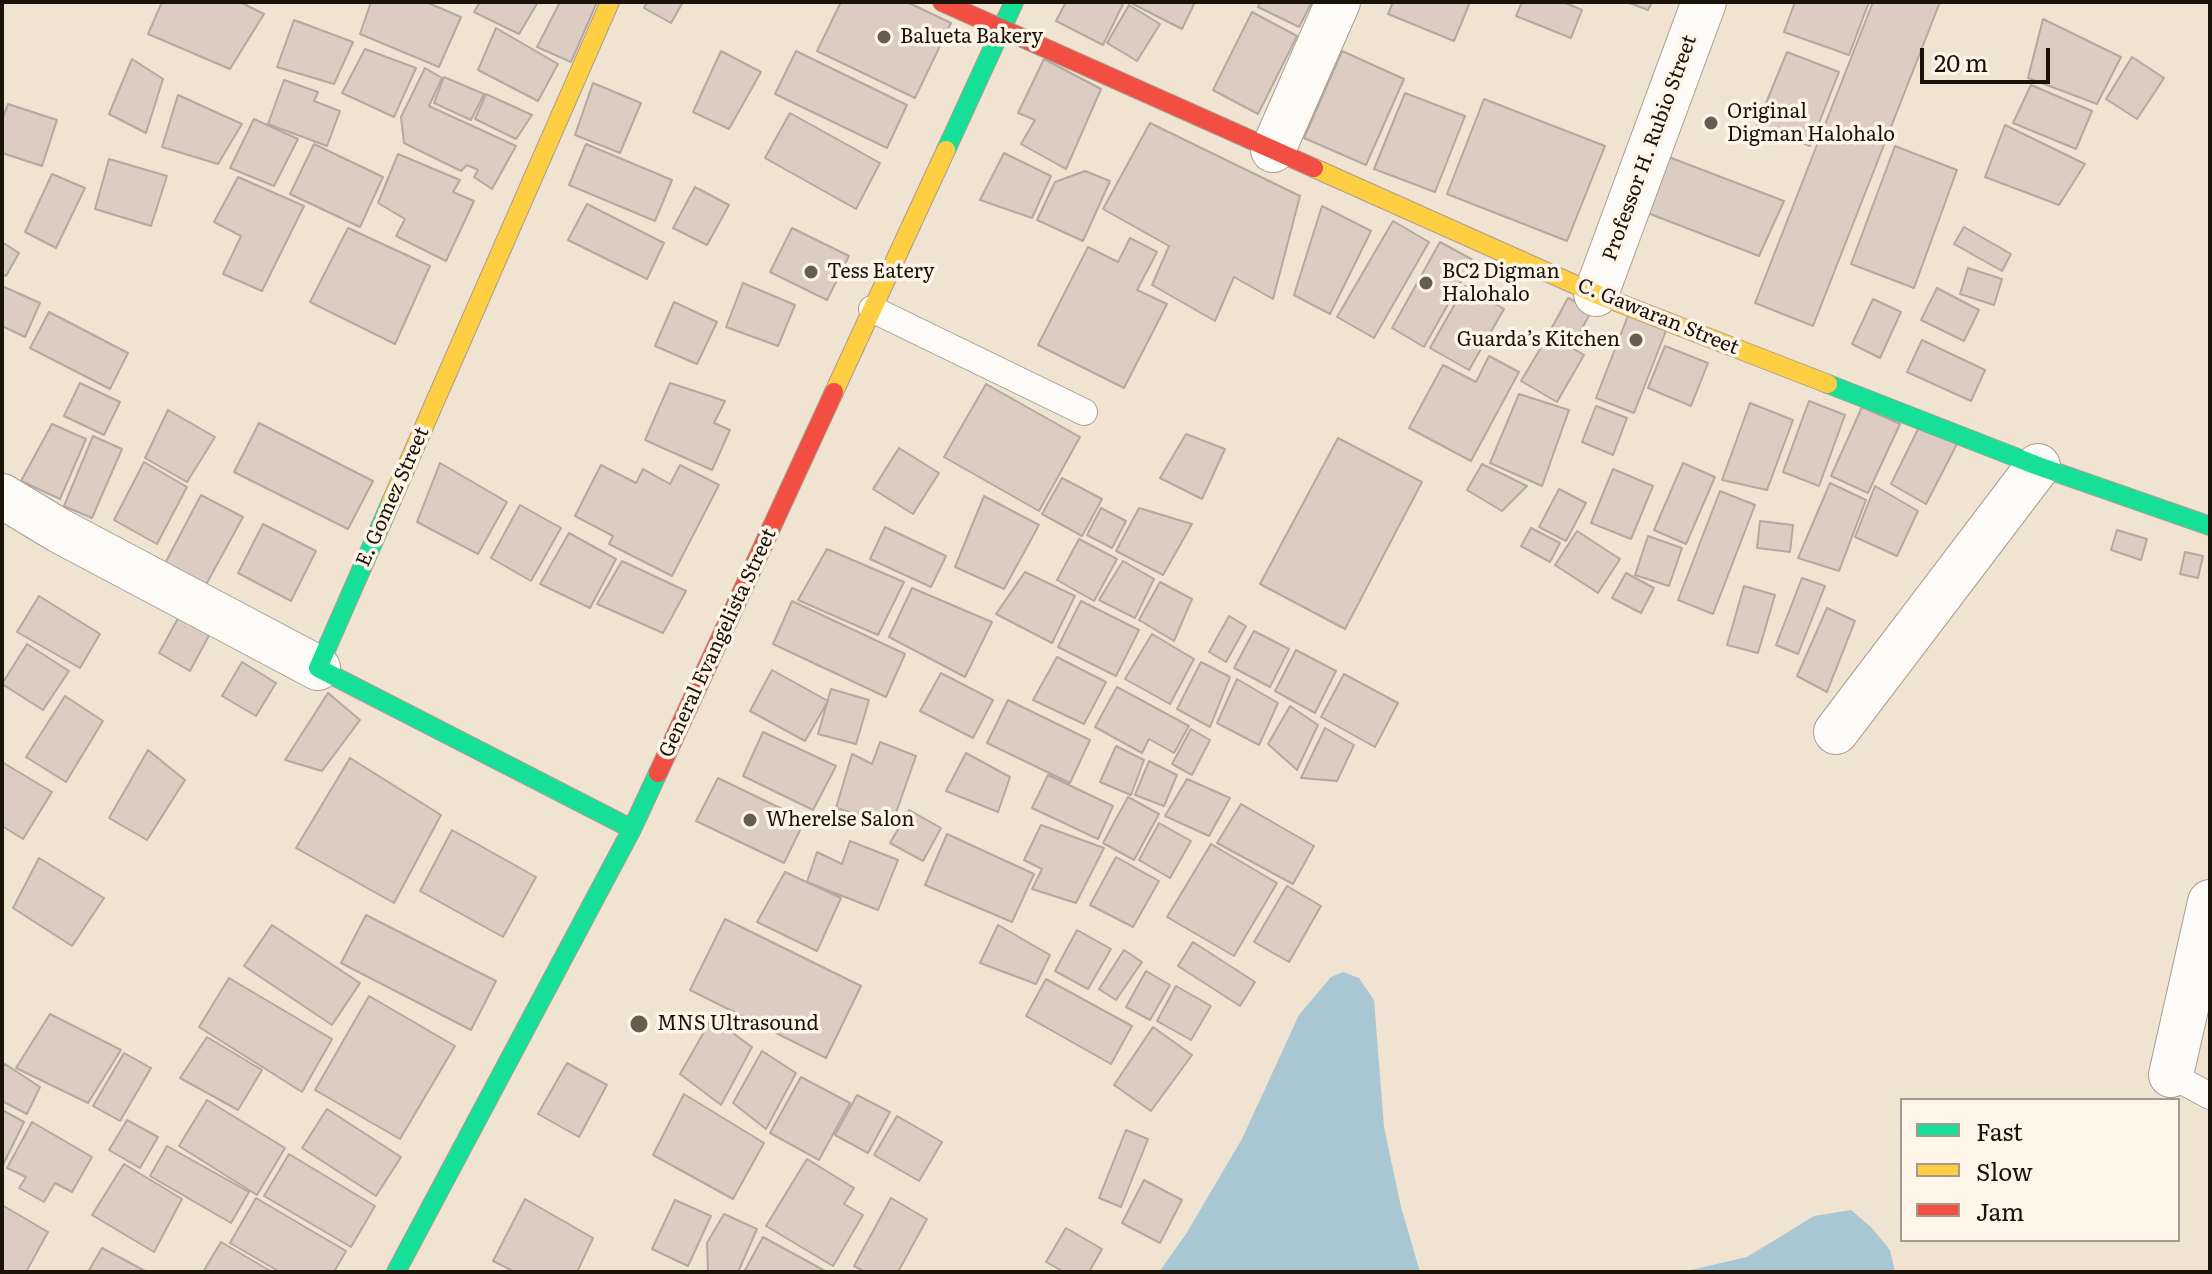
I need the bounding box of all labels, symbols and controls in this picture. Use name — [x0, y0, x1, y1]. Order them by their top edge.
place label: Balueta Bakery — [900, 25, 1043, 49]
marker: Balueta Bakery — [875, 28, 893, 46]
street label: Professor H. Rubio Street — [1598, 32, 1702, 264]
scale bar — [1924, 32, 2054, 82]
text: 20 m — [1934, 44, 1988, 79]
place label: Original Digman Halohalo — [1727, 100, 1895, 147]
marker: Original Digman Halohalo — [1702, 114, 1720, 132]
place label: Tess Eatery — [827, 260, 935, 284]
place label: BC2 Digman Halohalo — [1442, 260, 1560, 307]
marker: Tess Eatery — [802, 263, 820, 281]
marker: BC2 Digman Halohalo — [1417, 274, 1435, 292]
street label: C. Gawaran Street — [1574, 274, 1742, 360]
place label: Guarda’s Kitchen — [1457, 328, 1620, 352]
marker: Guarda’s Kitchen — [1627, 331, 1645, 349]
street label: E. Gomez Street — [351, 423, 435, 571]
street label: General Evangelista Street — [654, 525, 782, 761]
place label: Wherelse Salon — [766, 808, 914, 832]
marker: Wherelse Salon — [741, 811, 759, 829]
place label: MNS Ultrasound — [657, 1012, 819, 1036]
marker: MNS Ultrasound — [628, 1013, 650, 1035]
legend — [1900, 1098, 2180, 1242]
text: Fast — [1976, 1113, 2023, 1148]
text: Slow — [1976, 1153, 2033, 1188]
text: Jam — [1976, 1193, 2024, 1228]

